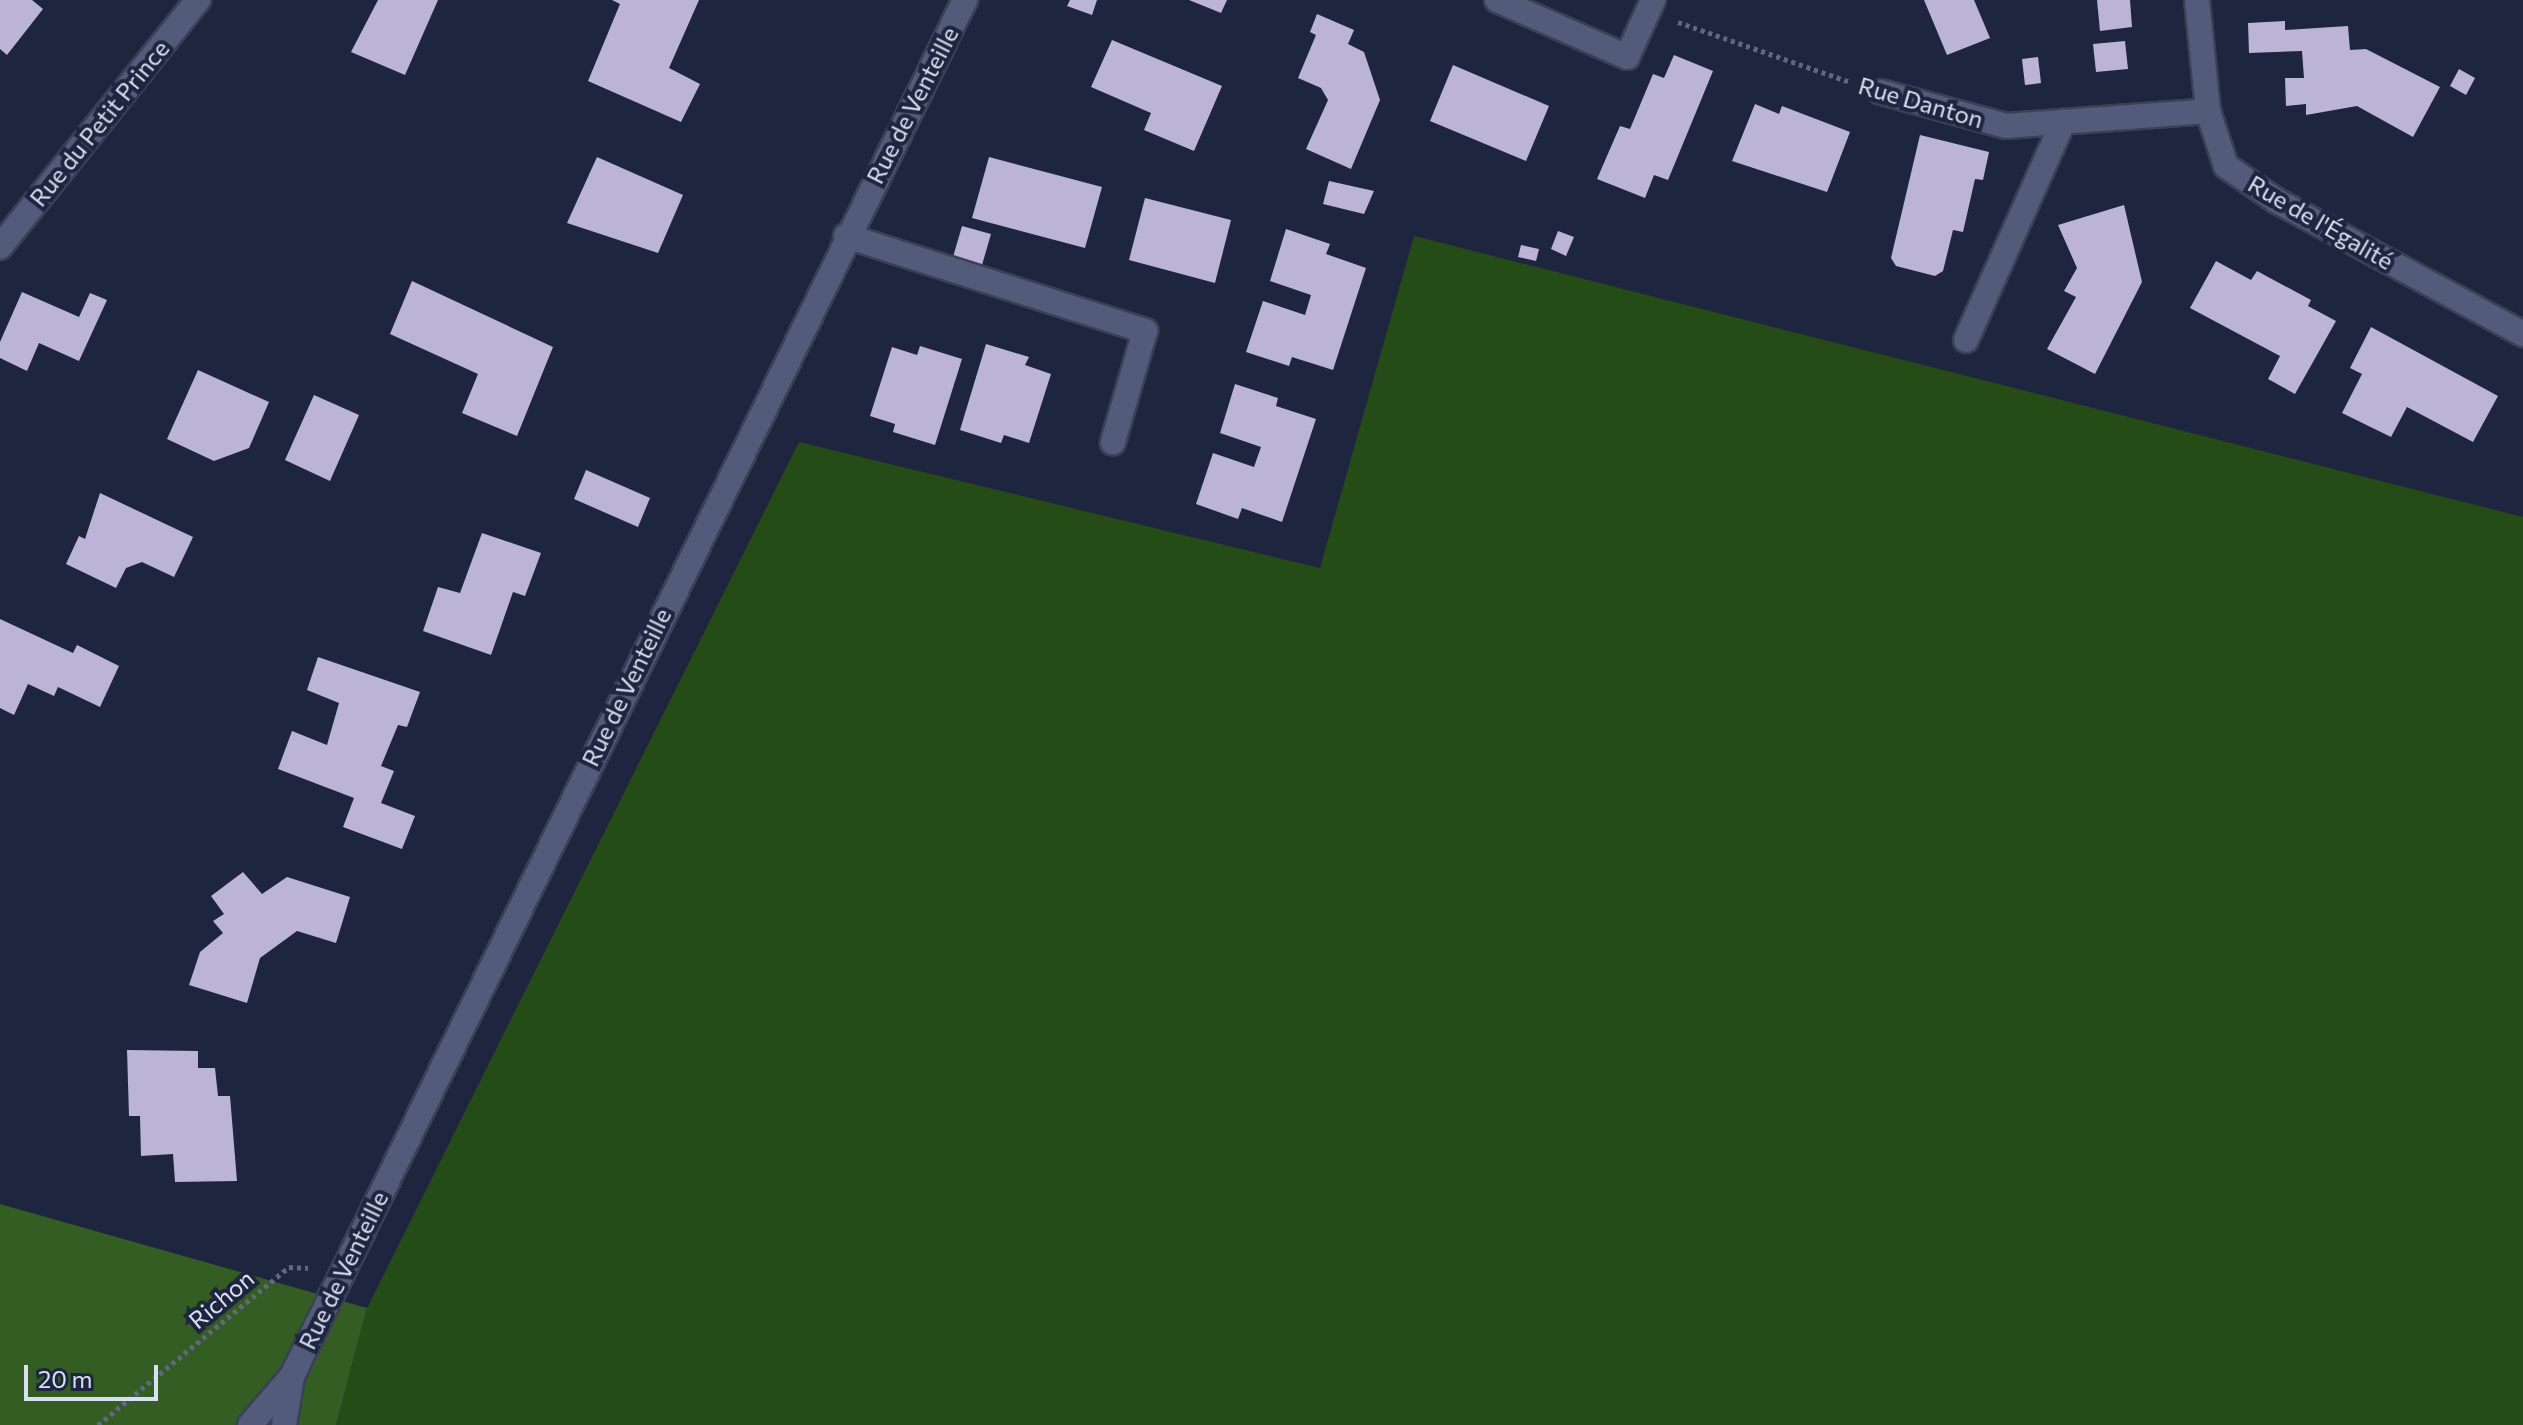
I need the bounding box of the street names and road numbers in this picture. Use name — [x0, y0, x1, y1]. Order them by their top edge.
street label: Rue de Venteille — [860, 22, 964, 188]
street label: Rue du Petit Prince — [23, 34, 175, 212]
street label: Rue Danton — [1855, 70, 1987, 134]
street label: Rue de l'Égalité — [2243, 169, 2399, 275]
street label: Rue de Venteille — [575, 603, 677, 771]
street label: Rue de Venteille — [292, 1186, 394, 1354]
street label: Richon — [183, 1264, 259, 1334]

